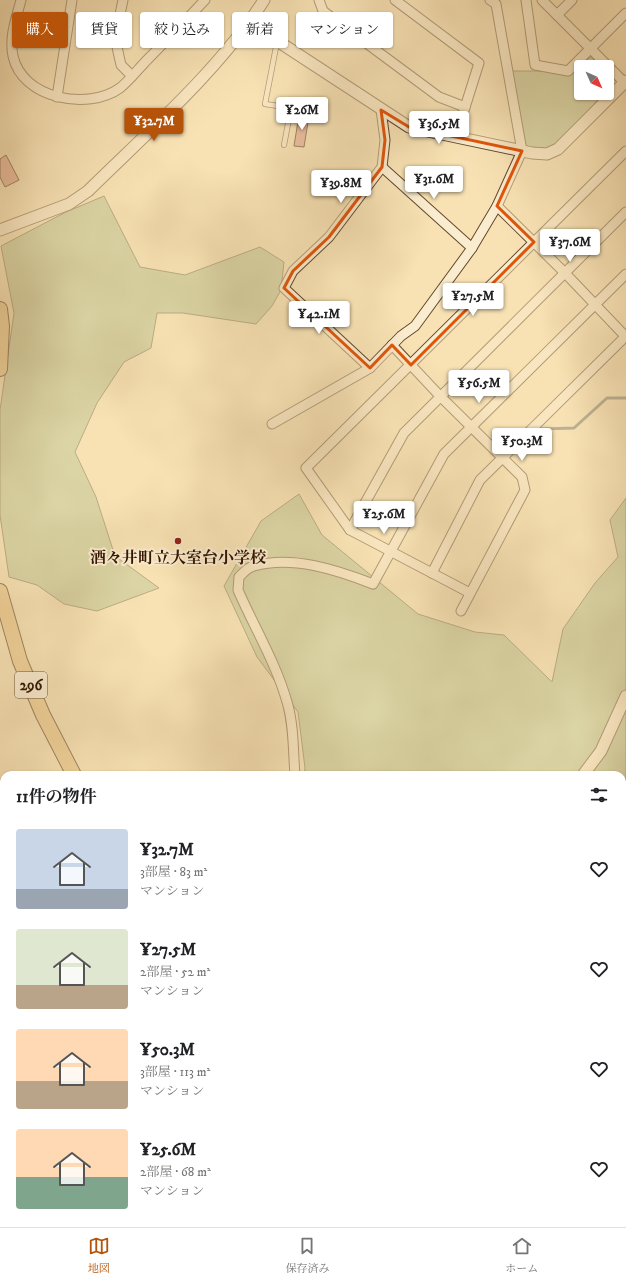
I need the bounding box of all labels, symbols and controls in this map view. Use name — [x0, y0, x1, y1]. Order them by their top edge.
chip: 購入 — [12, 12, 68, 48]
chip: 賃貸 — [76, 12, 132, 48]
chip: 絞り込み — [140, 12, 224, 48]
chip: 新着 — [232, 12, 288, 48]
chip: マンション — [296, 12, 393, 48]
north arrow — [574, 60, 614, 100]
map controls — [574, 60, 614, 100]
pin: ¥26M — [278, 97, 326, 131]
text: ¥26M — [285, 102, 319, 118]
pin: ¥32.7M — [121, 108, 187, 142]
pin: ¥36.5M — [406, 111, 472, 145]
text: ¥32.7M — [133, 113, 175, 129]
text: ¥36.5M — [418, 116, 460, 132]
pin: ¥31.6M — [401, 166, 467, 200]
pin: ¥39.8M — [308, 170, 374, 204]
text: ¥31.6M — [414, 171, 454, 187]
text: ¥39.8M — [320, 175, 362, 191]
pin: ¥37.6M — [537, 229, 603, 263]
text: ¥37.6M — [549, 234, 591, 250]
pin: ¥27.5M — [440, 283, 506, 317]
text: ¥27.5M — [452, 288, 494, 304]
pin: ¥42.1M — [286, 301, 352, 335]
text: ¥42.1M — [298, 306, 340, 322]
pin: ¥56.5M — [446, 370, 512, 404]
text: ¥56.5M — [457, 375, 501, 391]
pin: ¥50.3M — [489, 428, 555, 462]
text: ¥50.3M — [501, 433, 543, 449]
pin: ¥25.6M — [351, 501, 417, 535]
text: ¥25.6M — [363, 506, 405, 522]
marker: 酒々井町立大室台小学校 — [173, 536, 183, 546]
place label: 酒々井町立大室台小学校 — [90, 548, 267, 568]
road number: 296 — [15, 672, 47, 698]
icon: filters — [588, 784, 610, 806]
text: 11件の物件 — [16, 786, 96, 808]
text: ¥32.7M — [140, 839, 194, 861]
icon: home — [48, 845, 96, 893]
icon: heart — [588, 858, 610, 880]
text: 3部屋 · 83 m² — [140, 864, 207, 880]
text: マンション — [140, 883, 204, 899]
text: ¥27.5M — [140, 939, 196, 961]
icon: home — [48, 945, 96, 993]
icon: heart — [588, 958, 610, 980]
text: 2部屋 · 52 m² — [140, 964, 210, 980]
text: マンション — [140, 983, 204, 999]
text: ¥50.3M — [140, 1039, 195, 1061]
icon: home — [48, 1045, 96, 1093]
icon: heart — [588, 1058, 610, 1080]
text: 3部屋 · 113 m² — [140, 1064, 210, 1080]
text: マンション — [140, 1083, 204, 1099]
text: ¥25.6M — [140, 1139, 196, 1161]
icon: home — [48, 1145, 96, 1193]
icon: heart — [588, 1158, 610, 1180]
text: 2部屋 · 68 m² — [140, 1164, 211, 1180]
text: マンション — [140, 1183, 204, 1199]
tab: 地図 — [88, 1235, 110, 1276]
tab: 保存済み — [285, 1235, 329, 1276]
tab: ホーム — [505, 1235, 538, 1276]

